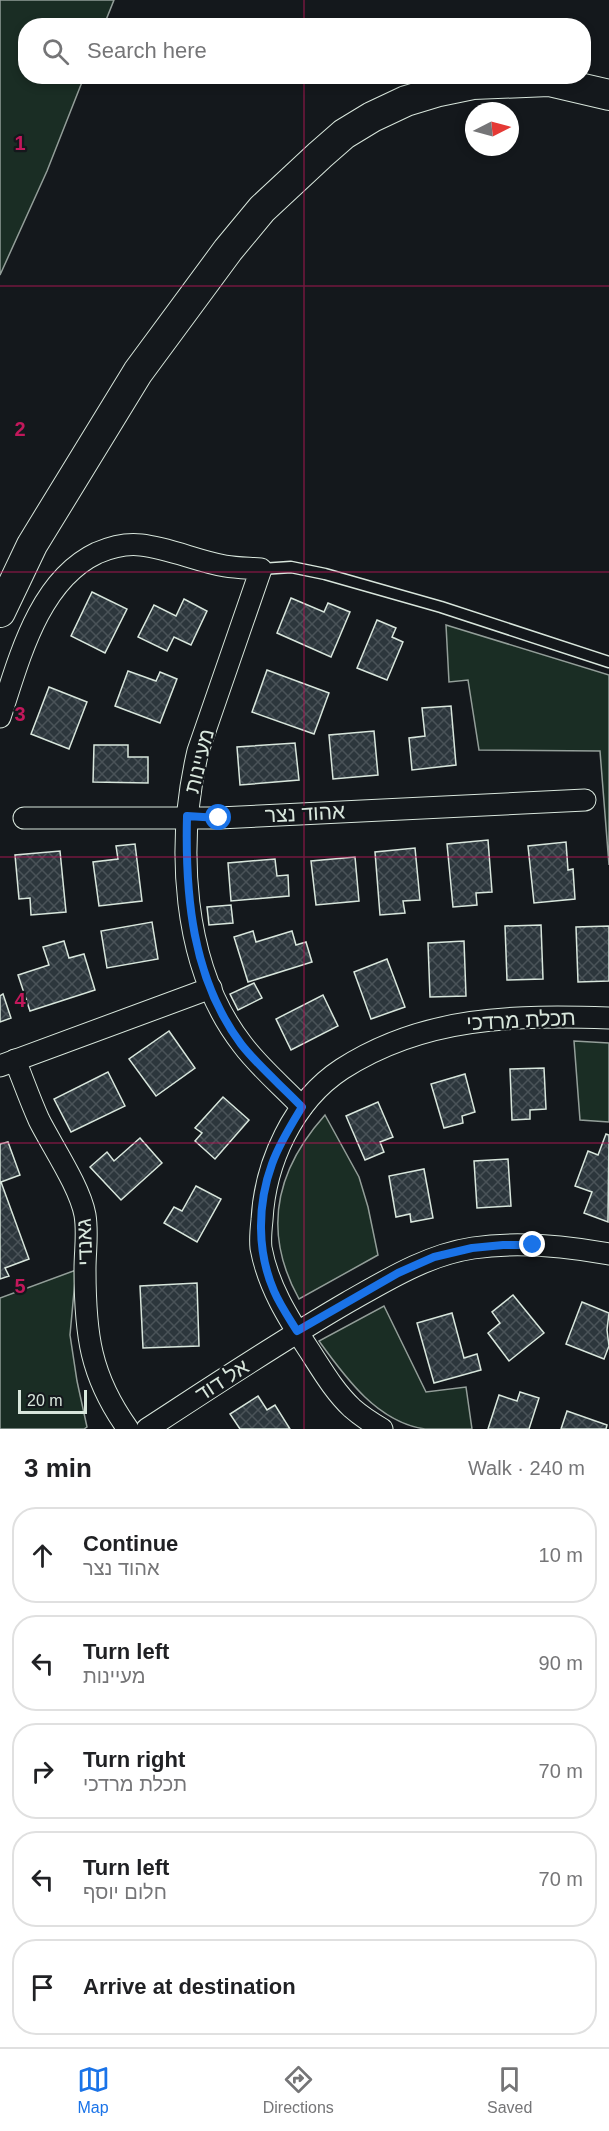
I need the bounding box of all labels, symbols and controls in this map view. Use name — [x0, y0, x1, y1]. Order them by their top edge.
search box — [18, 18, 591, 84]
icon: search — [39, 35, 72, 68]
text: Search here — [87, 38, 207, 63]
north arrow — [465, 102, 519, 156]
text: 1 — [14, 132, 26, 154]
text: 2 — [14, 418, 26, 440]
text: 3 — [14, 703, 26, 725]
street label: מעיינות — [180, 726, 218, 796]
street label: אהוד נצר — [264, 799, 346, 827]
route start — [205, 804, 231, 830]
text: 4 — [14, 989, 26, 1011]
street label: תכלת מרדכי — [466, 1006, 576, 1034]
street label: גאנדי — [72, 1218, 96, 1266]
route end — [519, 1231, 545, 1257]
text: 5 — [14, 1275, 26, 1297]
street label: אל דוד — [191, 1354, 253, 1406]
scale bar — [18, 1387, 87, 1414]
text: 20 m — [27, 1392, 63, 1409]
text: 3 min — [24, 1453, 92, 1483]
text: Walk · 240 m — [468, 1457, 585, 1479]
text: Continue — [83, 1531, 178, 1556]
icon: ahead — [26, 1539, 59, 1572]
text: 10 m — [539, 1544, 583, 1566]
text: אהוד נצר — [83, 1557, 159, 1579]
text: Turn left — [83, 1639, 169, 1664]
icon: left — [26, 1647, 59, 1680]
text: 90 m — [539, 1652, 583, 1674]
text: מעיינות — [83, 1665, 145, 1687]
text: Turn right — [83, 1747, 185, 1772]
icon: right — [26, 1755, 59, 1788]
text: 70 m — [539, 1760, 583, 1782]
text: תכלת מרדכי — [83, 1773, 187, 1795]
text: Turn left — [83, 1855, 169, 1880]
icon: left — [26, 1863, 59, 1896]
text: 70 m — [539, 1868, 583, 1890]
text: חלום יוסף — [83, 1881, 167, 1903]
icon: arrive — [26, 1971, 59, 2004]
text: Arrive at destination — [83, 1974, 296, 1999]
tab: Map — [77, 2063, 110, 2117]
tab: Directions — [263, 2063, 334, 2117]
tab: Saved — [487, 2063, 532, 2117]

